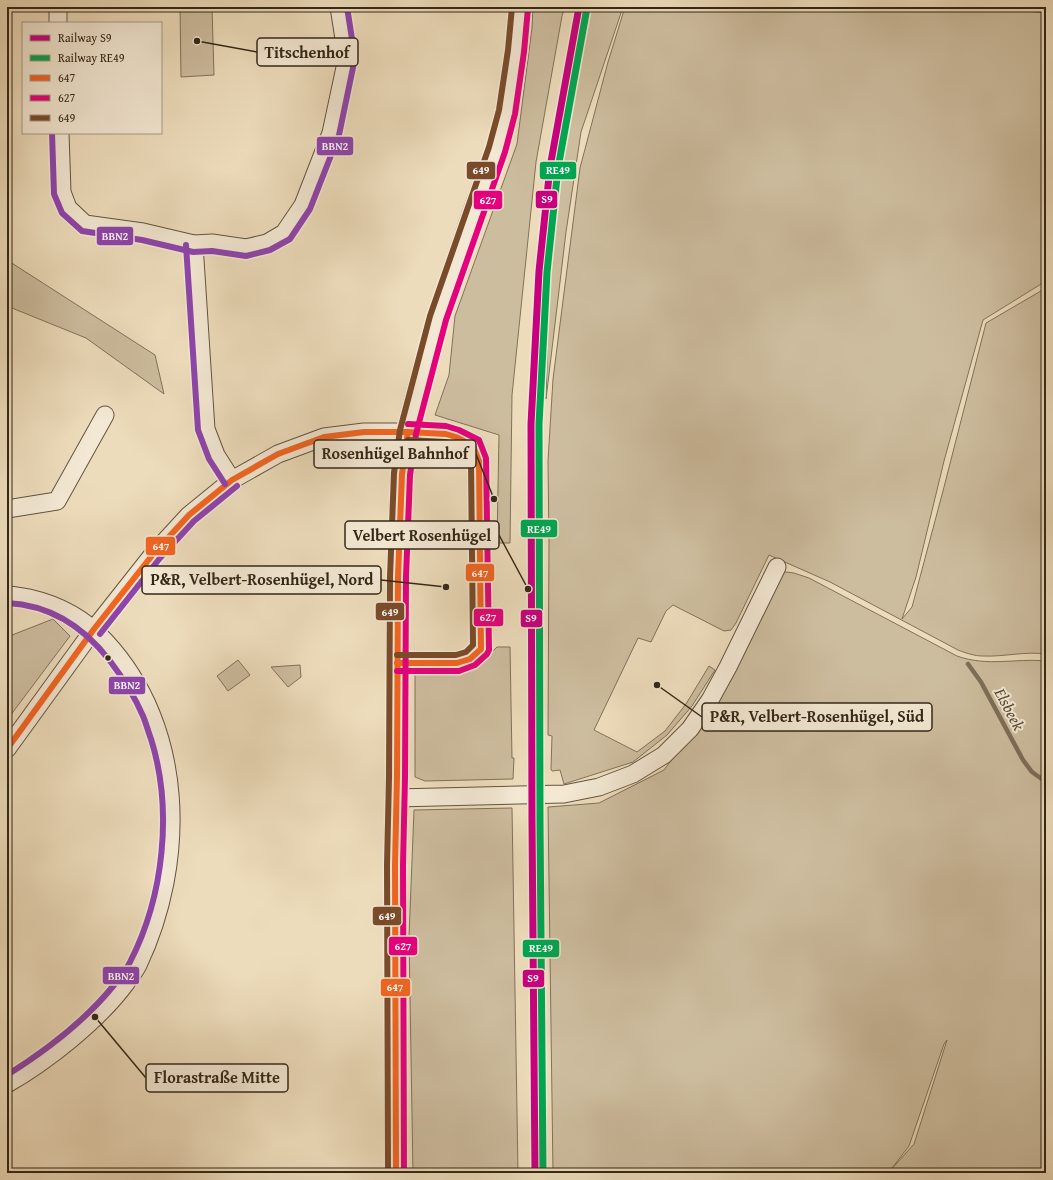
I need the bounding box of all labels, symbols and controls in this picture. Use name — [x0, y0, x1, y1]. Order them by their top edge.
legend — [22, 22, 162, 134]
text: Railway S9 — [58, 29, 112, 46]
callout: Titschenhof — [257, 38, 358, 66]
text: Titschenhof — [265, 40, 352, 64]
text: Railway RE49 — [58, 49, 125, 66]
text: 647 — [58, 69, 76, 86]
text: 627 — [58, 89, 76, 106]
text: 649 — [58, 109, 76, 126]
line badge: BBN2 — [316, 136, 354, 156]
text: BBN2 — [322, 138, 349, 154]
line badge: 649 — [466, 161, 496, 180]
line badge: RE49 — [539, 161, 577, 180]
text: 649 — [472, 162, 490, 178]
text: RE49 — [546, 162, 570, 178]
line badge: 627 — [473, 190, 503, 210]
line badge: S9 — [535, 190, 558, 209]
text: S9 — [541, 191, 553, 207]
text: 627 — [479, 192, 497, 208]
line badge: BBN2 — [96, 226, 134, 246]
text: BBN2 — [102, 228, 129, 244]
callout: Rosenhügel Bahnhof — [314, 440, 476, 468]
text: Rosenhügel Bahnhof — [322, 441, 471, 465]
line badge: RE49 — [520, 519, 558, 538]
callout: Velbert Rosenhügel — [345, 521, 499, 549]
text: RE49 — [527, 521, 551, 537]
text: Velbert Rosenhügel — [353, 523, 491, 547]
line badge: 647 — [145, 536, 176, 556]
text: 647 — [152, 538, 170, 554]
line badge: 647 — [465, 563, 495, 582]
text: 647 — [471, 565, 489, 581]
callout: P&R, Velbert-Rosenhügel, Nord — [142, 566, 381, 594]
text: P&R, Velbert-Rosenhügel, Nord — [151, 567, 374, 591]
line badge: 649 — [375, 602, 405, 621]
text: 649 — [381, 604, 399, 620]
line badge: 627 — [473, 608, 504, 627]
text: 627 — [479, 609, 497, 625]
line badge: S9 — [520, 609, 543, 628]
text: S9 — [525, 610, 537, 626]
unlabelled marker — [103, 653, 113, 663]
line badge: BBN2 — [108, 676, 146, 695]
text: BBN2 — [114, 677, 141, 693]
water label: Elsbeek — [988, 683, 1031, 735]
callout: P&R, Velbert-Rosenhügel, Süd — [702, 703, 932, 731]
text: P&R, Velbert-Rosenhügel, Süd — [710, 704, 925, 728]
line badge: 649 — [372, 906, 402, 926]
text: 649 — [378, 908, 396, 924]
line badge: 627 — [388, 936, 418, 956]
text: 627 — [394, 938, 412, 954]
line badge: RE49 — [522, 939, 560, 958]
text: RE49 — [529, 940, 553, 956]
line badge: BBN2 — [102, 966, 140, 985]
text: BBN2 — [108, 968, 135, 984]
line badge: S9 — [522, 969, 545, 988]
text: S9 — [527, 970, 539, 986]
line badge: 647 — [380, 978, 411, 997]
text: 647 — [386, 979, 404, 995]
callout: Florastraße Mitte — [146, 1064, 288, 1092]
text: Florastraße Mitte — [154, 1065, 280, 1089]

